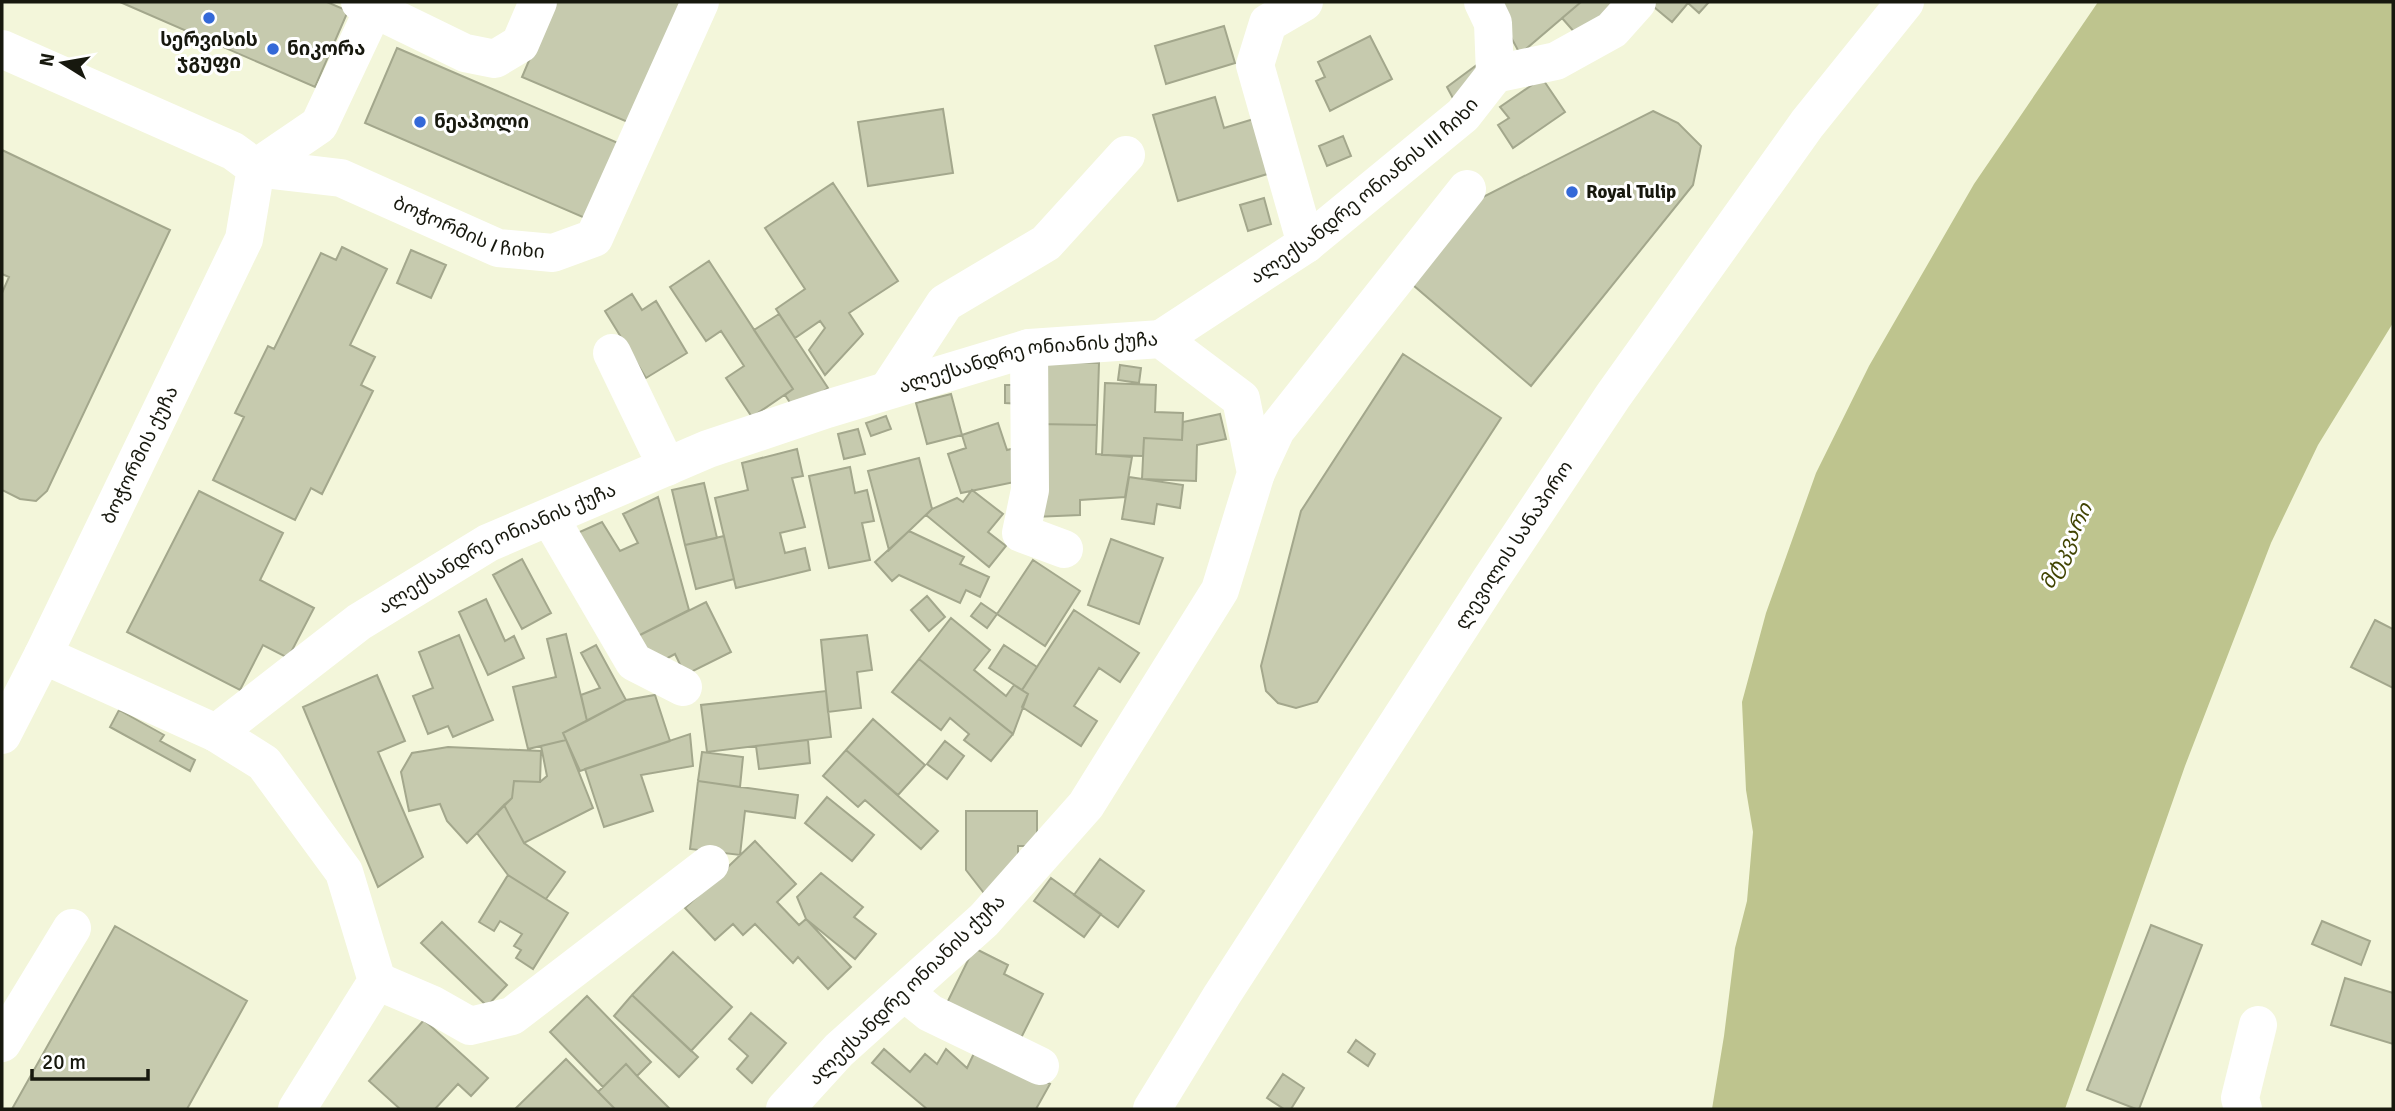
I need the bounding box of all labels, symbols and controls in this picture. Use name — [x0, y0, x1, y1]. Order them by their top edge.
marker: სერვისის ჯგუფი — [201, 10, 217, 26]
north arrow — [28, 28, 98, 98]
place label: სერვისის ჯგუფი — [160, 28, 258, 74]
place label: ნიკორა — [287, 37, 365, 61]
marker: ნიკორა — [265, 41, 281, 57]
text: N — [34, 51, 60, 69]
street label: ალექსანდრე ონიანის III ჩიხი — [1246, 93, 1484, 289]
place label: ნეაპოლი — [434, 110, 529, 134]
marker: ნეაპოლი — [412, 114, 428, 130]
place label: Royal Tulip — [1586, 180, 1676, 204]
marker: Royal Tulip — [1564, 184, 1580, 200]
street label: ბოჭორმის I ჩიხი — [389, 191, 546, 264]
street label: ალექსანდრე ონიანის ქუჩა — [896, 327, 1159, 399]
street label: ბოჭორმის ქუჩა — [96, 382, 184, 528]
street label: ლევილის სანაპირო — [1450, 456, 1578, 634]
street label: ალექსანდრე ონიანის ქუჩა — [374, 478, 620, 619]
water label: მტკვარი — [2034, 498, 2098, 593]
street label: ალექსანდრე ონიანის ქუჩა — [804, 890, 1010, 1090]
scale bar — [32, 1038, 147, 1082]
text: 20 m — [42, 1049, 86, 1075]

